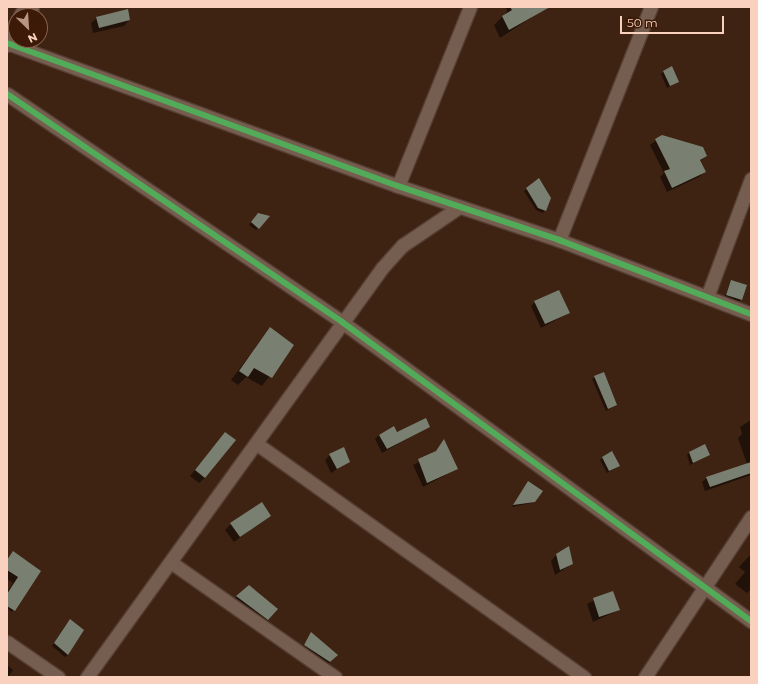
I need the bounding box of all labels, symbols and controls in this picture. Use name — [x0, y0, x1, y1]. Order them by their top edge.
north arrow — [8, 8, 48, 48]
scale bar — [622, 8, 726, 34]
text: 50 m — [627, 15, 658, 30]
text: N — [26, 30, 40, 46]

